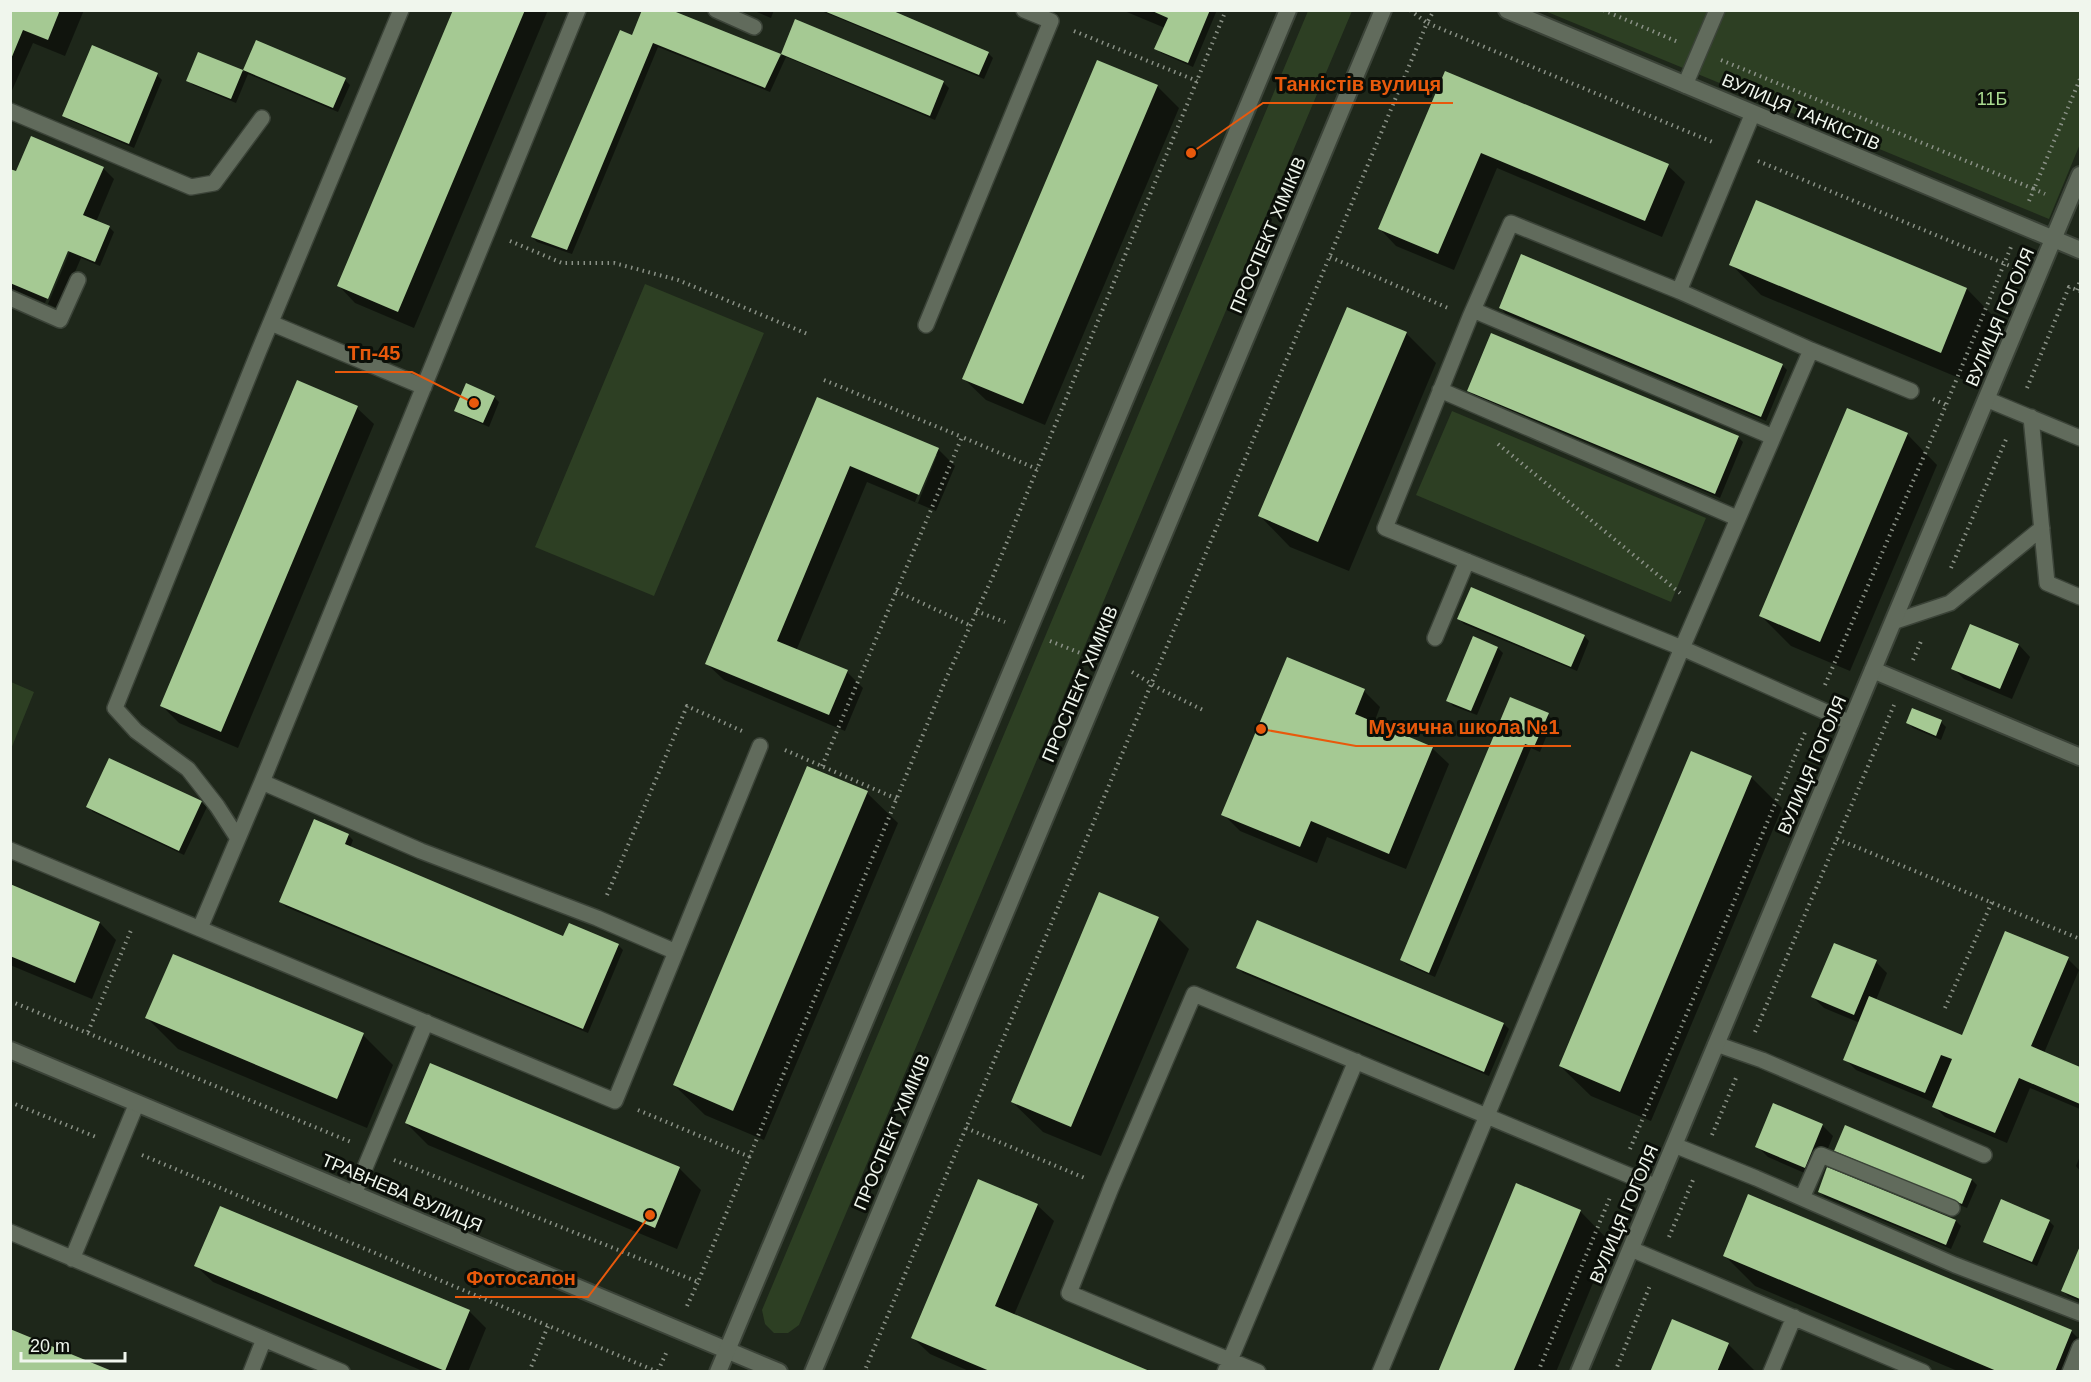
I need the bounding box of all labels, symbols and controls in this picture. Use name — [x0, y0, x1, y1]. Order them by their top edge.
callout: Танкістів вулиця — [1263, 65, 1453, 103]
street label: ВУЛИЦЯ ТАНКІСТІВ — [1719, 70, 1883, 154]
text: Танкістів вулиця — [1275, 73, 1441, 95]
park label: 11Б — [1977, 89, 2007, 109]
street label: ПРОСПЕКТ ХІМІКІВ — [1226, 154, 1310, 316]
street label: ВУЛИЦЯ ГОГОЛЯ — [1962, 245, 2038, 389]
callout: Тп-45 — [335, 334, 412, 372]
text: Тп-45 — [348, 342, 400, 364]
street label: ПРОСПЕКТ ХІМІКІВ — [1038, 603, 1122, 765]
street label: ВУЛИЦЯ ГОГОЛЯ — [1774, 693, 1850, 837]
callout: Музична школа №1 — [1356, 708, 1571, 746]
text: Музична школа №1 — [1368, 716, 1560, 738]
street label: ПРОСПЕКТ ХІМІКІВ — [850, 1051, 934, 1213]
street label: ВУЛИЦЯ ГОГОЛЯ — [1586, 1142, 1662, 1286]
street label: ТРАВНЕВА ВУЛИЦЯ — [319, 1150, 485, 1236]
callout: Фотосалон — [455, 1259, 588, 1297]
text: Фотосалон — [466, 1267, 576, 1289]
scale bar — [21, 1325, 124, 1363]
text: 20 m — [30, 1336, 70, 1356]

